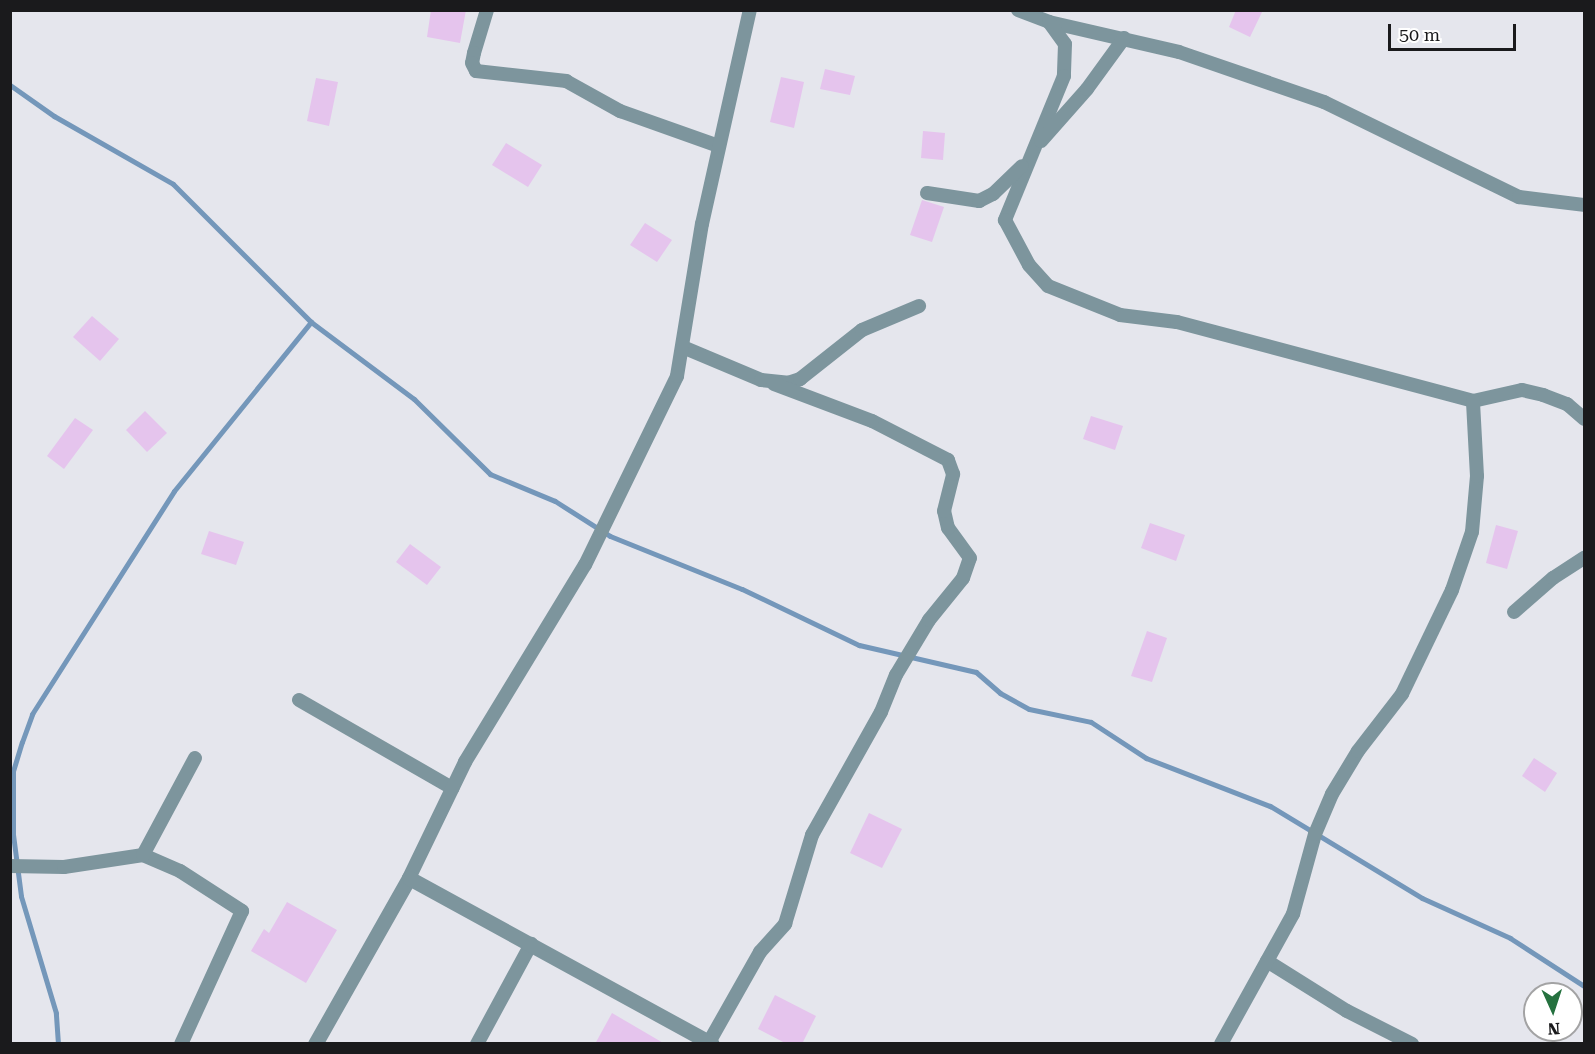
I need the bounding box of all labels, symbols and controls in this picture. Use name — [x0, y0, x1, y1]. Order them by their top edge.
scale bar — [1391, 12, 1518, 50]
text: 50 m — [1399, 24, 1440, 45]
north arrow — [1523, 982, 1583, 1042]
text: N — [1547, 1019, 1561, 1038]

